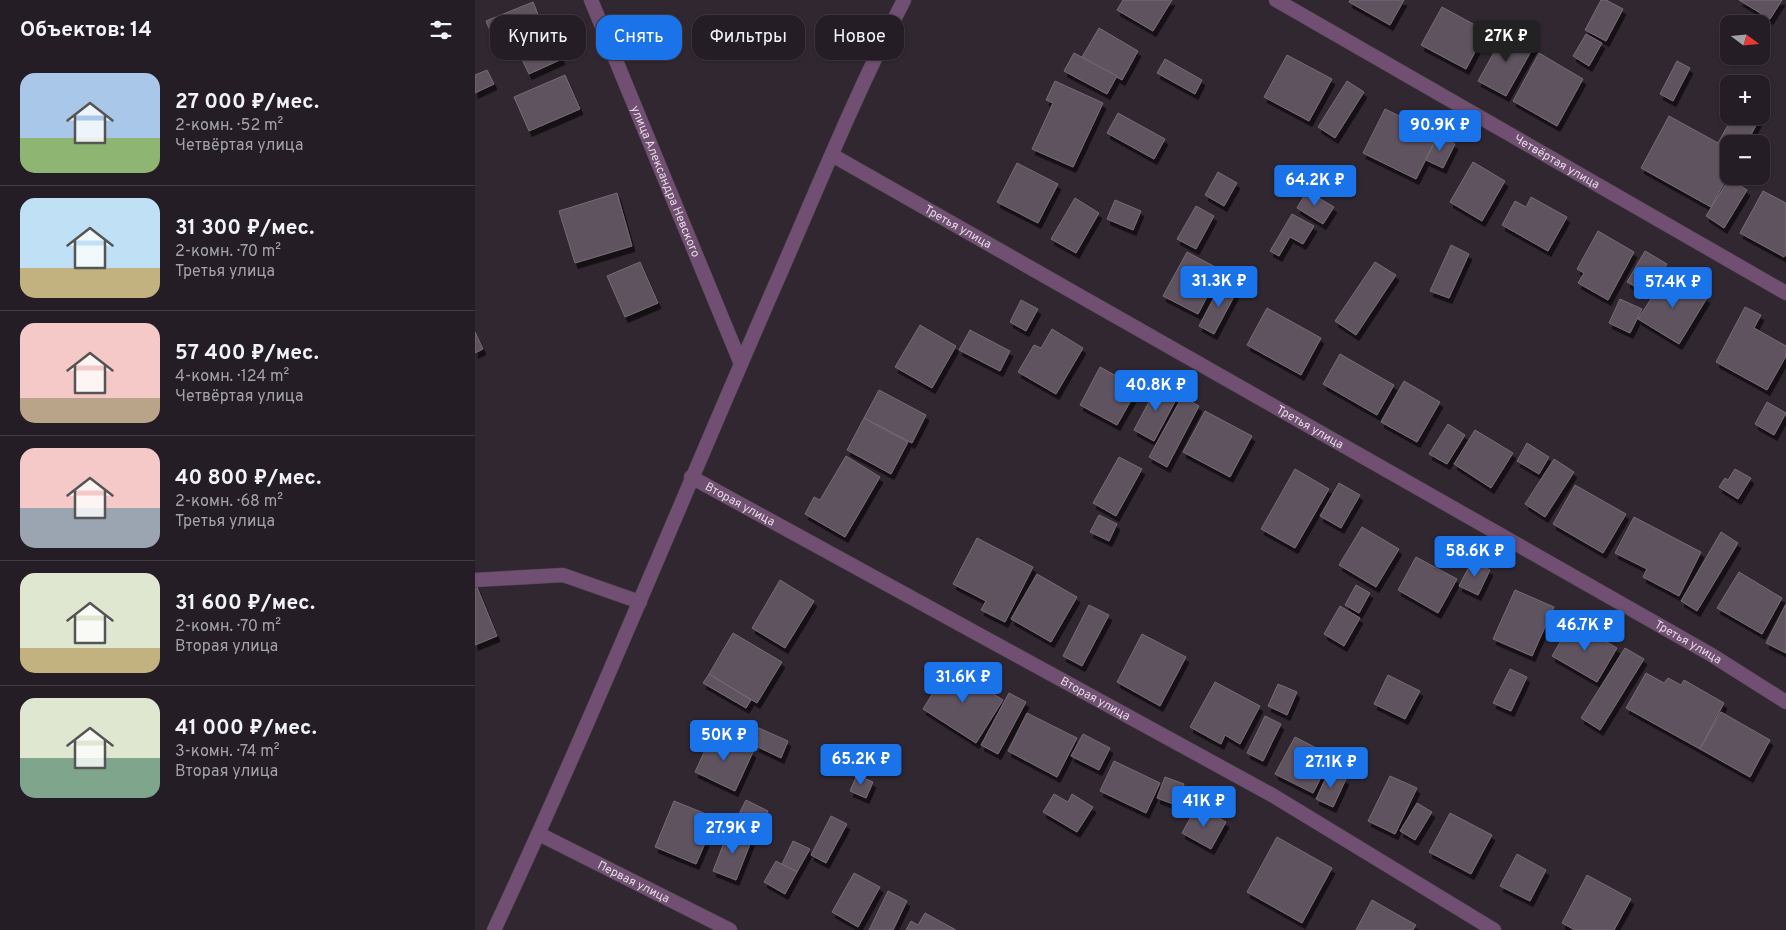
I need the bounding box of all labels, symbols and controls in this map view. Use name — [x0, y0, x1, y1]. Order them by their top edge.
chip: Купить — [490, 15, 586, 60]
chip: Снять — [596, 15, 682, 60]
chip: Фильтры — [692, 15, 805, 60]
chip: Новое — [815, 15, 904, 60]
north arrow — [1720, 15, 1770, 65]
map controls — [1720, 15, 1770, 185]
icon: filters — [427, 16, 455, 44]
text: Объектов: 14 — [20, 17, 152, 44]
pin: 27K ₽ — [1471, 20, 1541, 63]
text: 27K ₽ — [1484, 27, 1528, 47]
button: + — [1720, 75, 1770, 125]
text: 27 000 ₽/мес. — [175, 89, 319, 116]
icon: home — [60, 93, 120, 153]
street label: улица Александра Невского — [626, 103, 703, 260]
pin: 90.9K ₽ — [1394, 110, 1486, 152]
text: 2-комн. · 52 m² — [175, 116, 283, 136]
text: 90.9K ₽ — [1410, 116, 1470, 136]
street label: Четвёртая улица — [1511, 131, 1602, 193]
button: − — [1720, 135, 1770, 185]
text: Четвёртая улица — [175, 136, 303, 156]
pin: 64.2K ₽ — [1269, 164, 1361, 207]
text: 64.2K ₽ — [1285, 171, 1345, 191]
street label: Третья улица — [921, 202, 994, 253]
text: 31 300 ₽/мес. — [175, 215, 314, 242]
icon: home — [60, 218, 120, 278]
text: 2-комн. · 70 m² — [175, 242, 281, 262]
text: Третья улица — [175, 262, 275, 282]
pin: 31.3K ₽ — [1173, 266, 1265, 308]
pin: 57.4K ₽ — [1627, 266, 1719, 309]
text: 31.3K ₽ — [1191, 272, 1247, 292]
text: 57.4K ₽ — [1645, 273, 1701, 293]
text: 57 400 ₽/мес. — [175, 340, 319, 367]
icon: home — [60, 343, 120, 403]
text: 4-комн. · 124 m² — [175, 367, 289, 387]
pin: 40.8K ₽ — [1110, 370, 1202, 412]
text: 40.8K ₽ — [1126, 376, 1186, 396]
text: Четвёртая улица — [175, 387, 303, 407]
street label: Третья улица — [1273, 402, 1346, 453]
text: 40 800 ₽/мес. — [175, 465, 321, 492]
icon: home — [60, 468, 120, 528]
street label: Вторая улица — [702, 479, 777, 530]
text: 2-комн. · 68 m² — [175, 492, 283, 512]
text: Третья улица — [175, 512, 275, 532]
pin: 58.6K ₽ — [1429, 536, 1521, 578]
text: 58.6K ₽ — [1445, 542, 1505, 562]
text: 31 600 ₽/мес. — [175, 590, 315, 617]
icon: home — [60, 593, 120, 653]
pin: 46.7K ₽ — [1539, 610, 1631, 652]
text: 46.7K ₽ — [1556, 616, 1614, 636]
text: 2-комн. · 70 m² — [175, 617, 281, 637]
street label: Третья улица — [1651, 617, 1724, 668]
text: Вторая улица — [175, 637, 278, 657]
pin: 31.6K ₽ — [917, 662, 1009, 704]
text: 31.6K ₽ — [935, 668, 991, 688]
street label: Вторая улица — [1057, 674, 1133, 725]
text: 41 000 ₽/мес. — [175, 715, 317, 742]
icon: home — [60, 718, 120, 778]
pin: 50K ₽ — [689, 720, 759, 762]
text: 50K ₽ — [701, 726, 747, 746]
text: 3-комн. · 74 m² — [175, 742, 279, 762]
pin: 65.2K ₽ — [815, 744, 907, 786]
pin: 27.1K ₽ — [1285, 746, 1377, 789]
text: 65.2K ₽ — [831, 750, 891, 770]
text: 27.1K ₽ — [1305, 753, 1357, 773]
text: Вторая улица — [175, 762, 278, 782]
pin: 41K ₽ — [1169, 786, 1239, 828]
text: 41K ₽ — [1183, 792, 1225, 812]
pin: 27.9K ₽ — [687, 812, 779, 855]
text: 27.9K ₽ — [705, 819, 761, 839]
street label: Первая улица — [594, 858, 672, 907]

